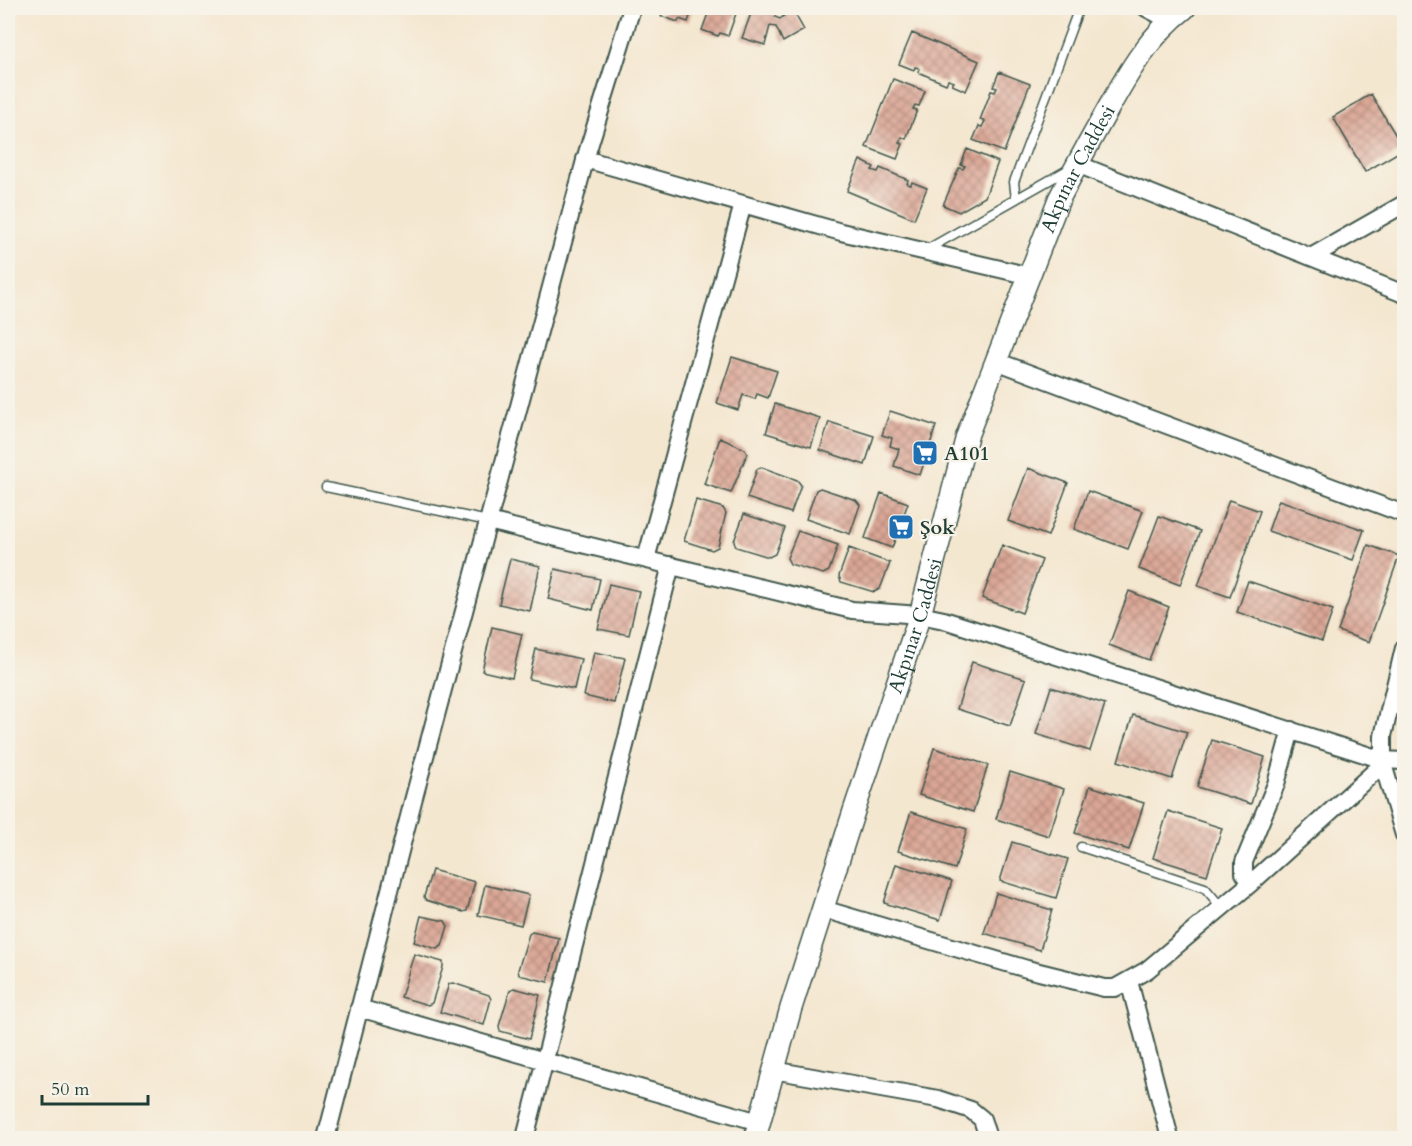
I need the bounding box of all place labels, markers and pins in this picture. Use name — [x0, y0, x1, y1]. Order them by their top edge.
supermarket icon: A101 — [910, 438, 940, 468]
place label: A101 — [944, 440, 990, 467]
supermarket icon: Şok — [886, 512, 916, 542]
place label: Şok — [920, 514, 955, 541]

